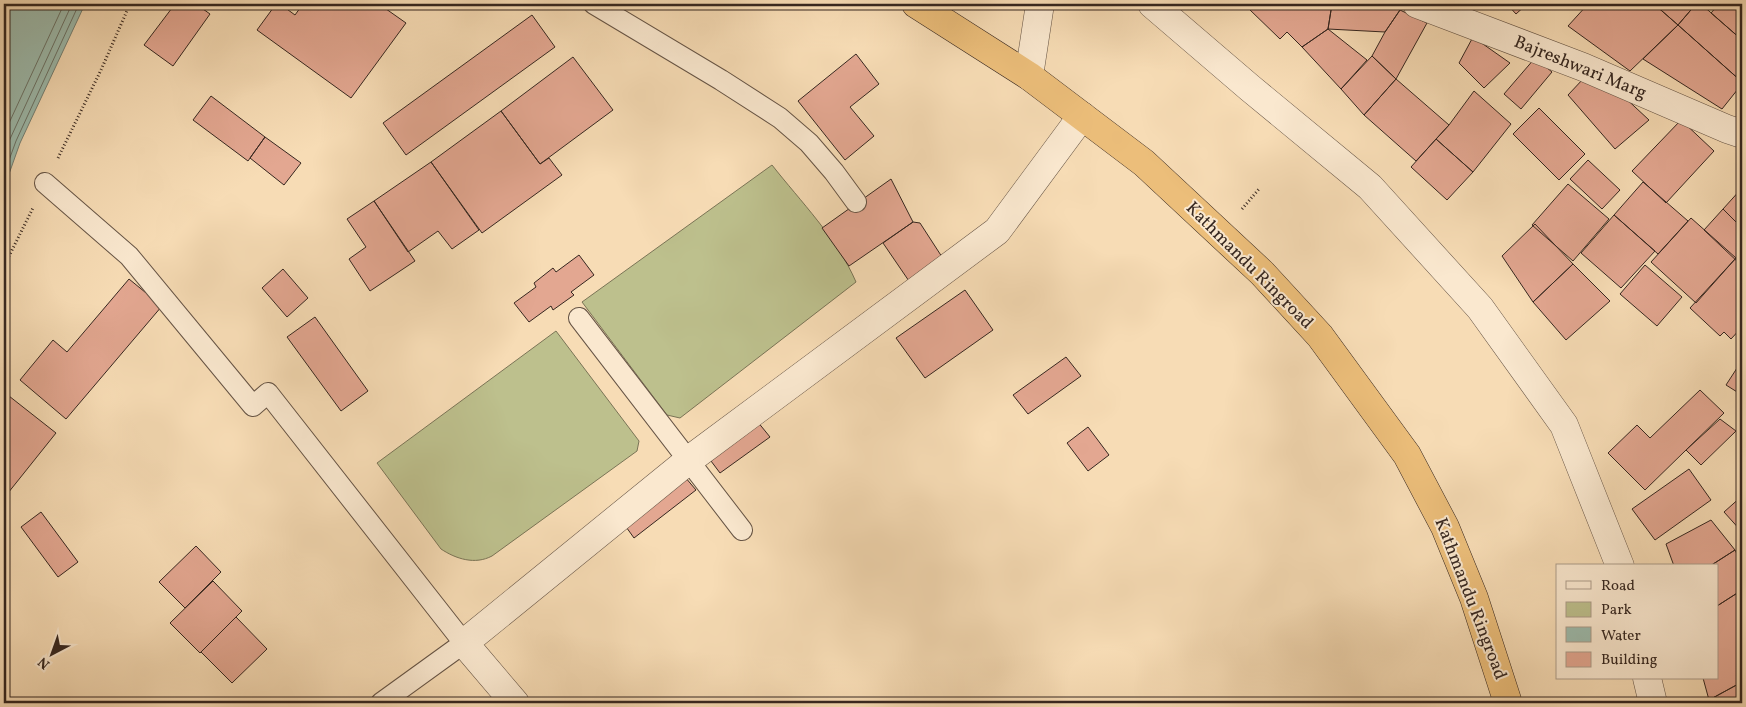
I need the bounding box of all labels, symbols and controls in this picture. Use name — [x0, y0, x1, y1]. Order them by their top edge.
street label: Bajreshwari Marg — [1510, 30, 1650, 106]
street label: Kathmandu Ringroad — [1180, 197, 1318, 335]
street label: Kathmandu Ringroad — [1428, 515, 1512, 683]
legend — [1556, 564, 1718, 680]
text: Road — [1601, 576, 1635, 597]
text: Park — [1601, 600, 1632, 621]
text: Water — [1601, 626, 1641, 647]
north arrow — [28, 630, 78, 680]
text: Building — [1601, 650, 1658, 671]
text: N — [34, 652, 55, 673]

